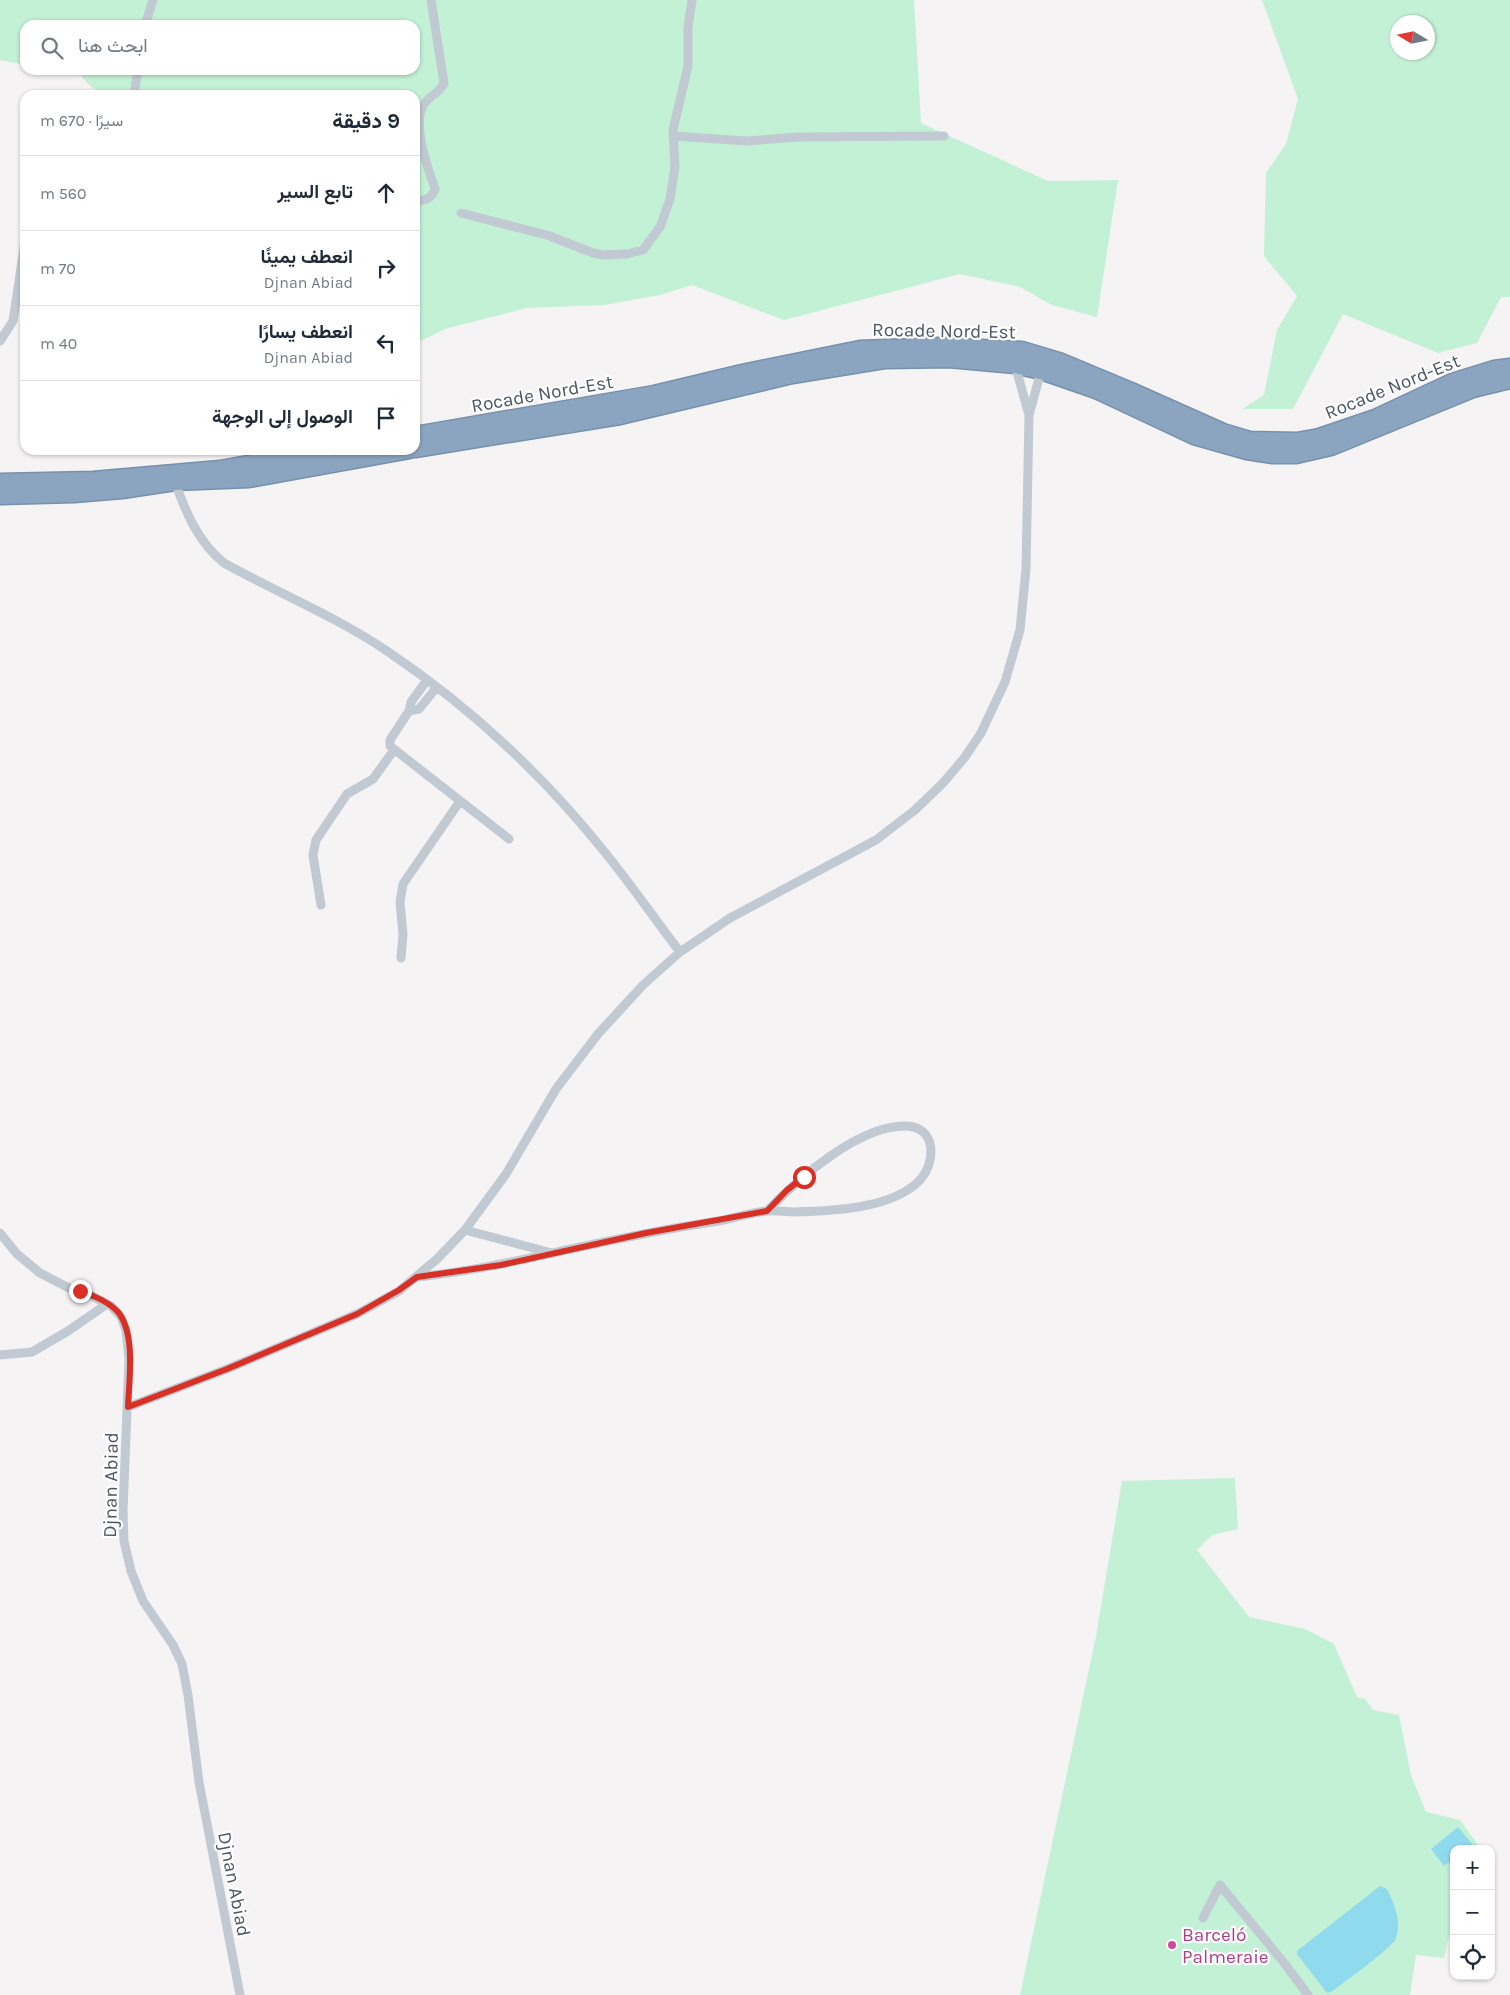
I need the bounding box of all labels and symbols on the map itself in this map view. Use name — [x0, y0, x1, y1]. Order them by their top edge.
north arrow — [1390, 15, 1435, 60]
street label: Rocade Nord-Est — [872, 319, 1016, 343]
street label: Rocade Nord-Est — [1322, 350, 1463, 424]
street label: Rocade Nord-Est — [469, 371, 615, 417]
route start — [793, 1166, 816, 1189]
route end — [69, 1280, 92, 1303]
street label: Djnan Abiad — [99, 1432, 123, 1538]
street label: Djnan Abiad — [213, 1830, 255, 1938]
place label: Barceló Palmeraie — [1182, 1924, 1269, 1968]
marker: Barceló Palmeraie — [1166, 1939, 1178, 1951]

